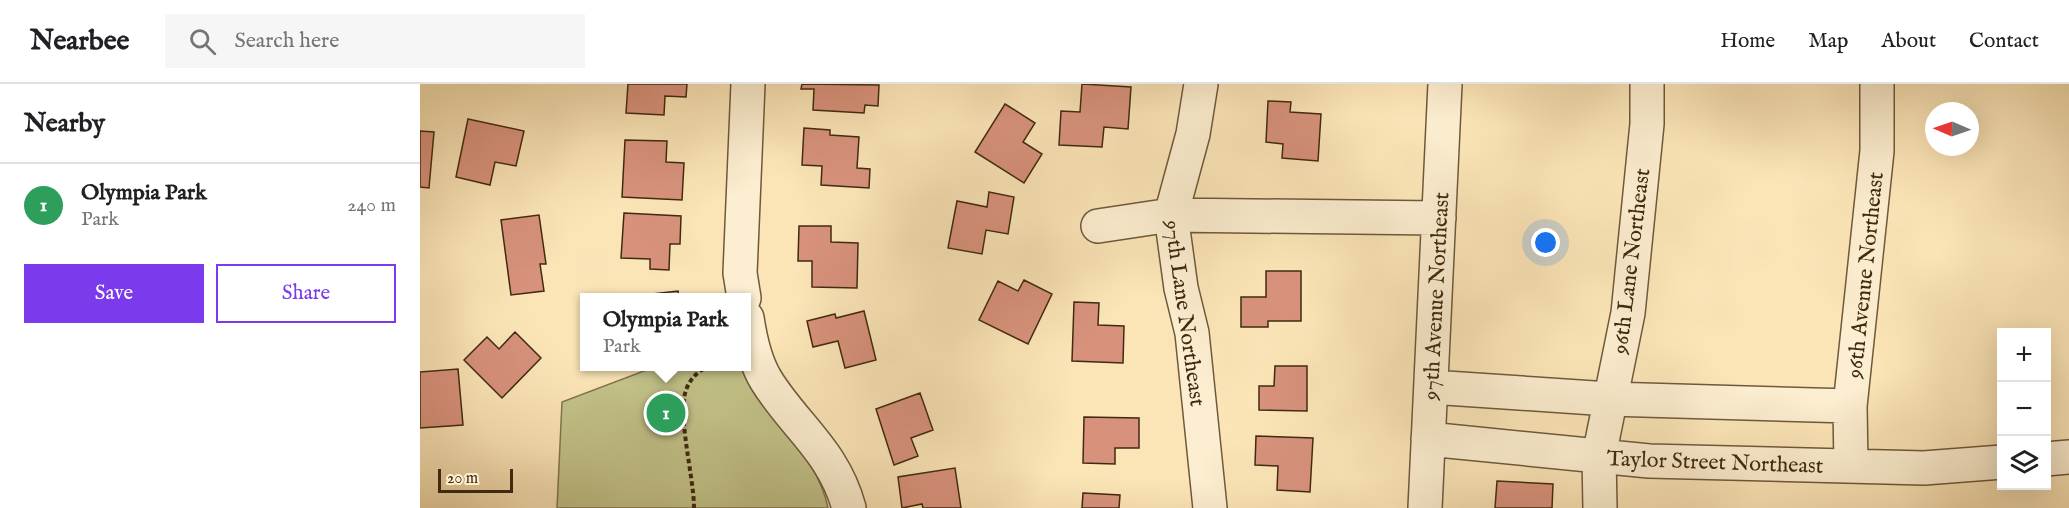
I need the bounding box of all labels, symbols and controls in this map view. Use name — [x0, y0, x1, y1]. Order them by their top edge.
search box — [165, 14, 585, 68]
text: Nearbee — [30, 24, 129, 59]
icon: search — [186, 25, 219, 58]
text: Search here — [234, 27, 339, 55]
text: Home — [1720, 28, 1775, 55]
text: Map — [1808, 28, 1848, 55]
text: About — [1881, 28, 1936, 55]
text: Contact — [1969, 28, 2039, 55]
north arrow — [1925, 102, 1979, 156]
text: Nearby — [24, 107, 105, 140]
street label: 96th Lane Northeast — [1607, 166, 1657, 357]
street label: 96th Avenue Northeast — [1841, 170, 1891, 381]
text: Olympia Park — [81, 179, 207, 207]
street label: 97th Avenue Northeast — [1418, 191, 1456, 402]
text: 1 — [40, 193, 47, 218]
text: 240 m — [347, 193, 396, 218]
text: Park — [81, 207, 119, 232]
street label: 97th Lane Northeast — [1157, 217, 1211, 409]
your location — [1531, 228, 1560, 257]
button: Save — [24, 264, 204, 323]
button: Share — [216, 264, 396, 323]
popup — [580, 293, 751, 371]
text: Olympia Park — [603, 306, 728, 334]
map controls — [1997, 328, 2051, 490]
button: + — [1997, 328, 2051, 382]
text: Park — [603, 334, 641, 359]
button: − — [1997, 382, 2051, 436]
pin: 1 — [646, 390, 686, 436]
button: layers — [1997, 436, 2051, 490]
street label: Taylor Street Northeast — [1606, 445, 1824, 481]
scale bar — [438, 466, 513, 494]
text: 20 m — [447, 469, 478, 489]

